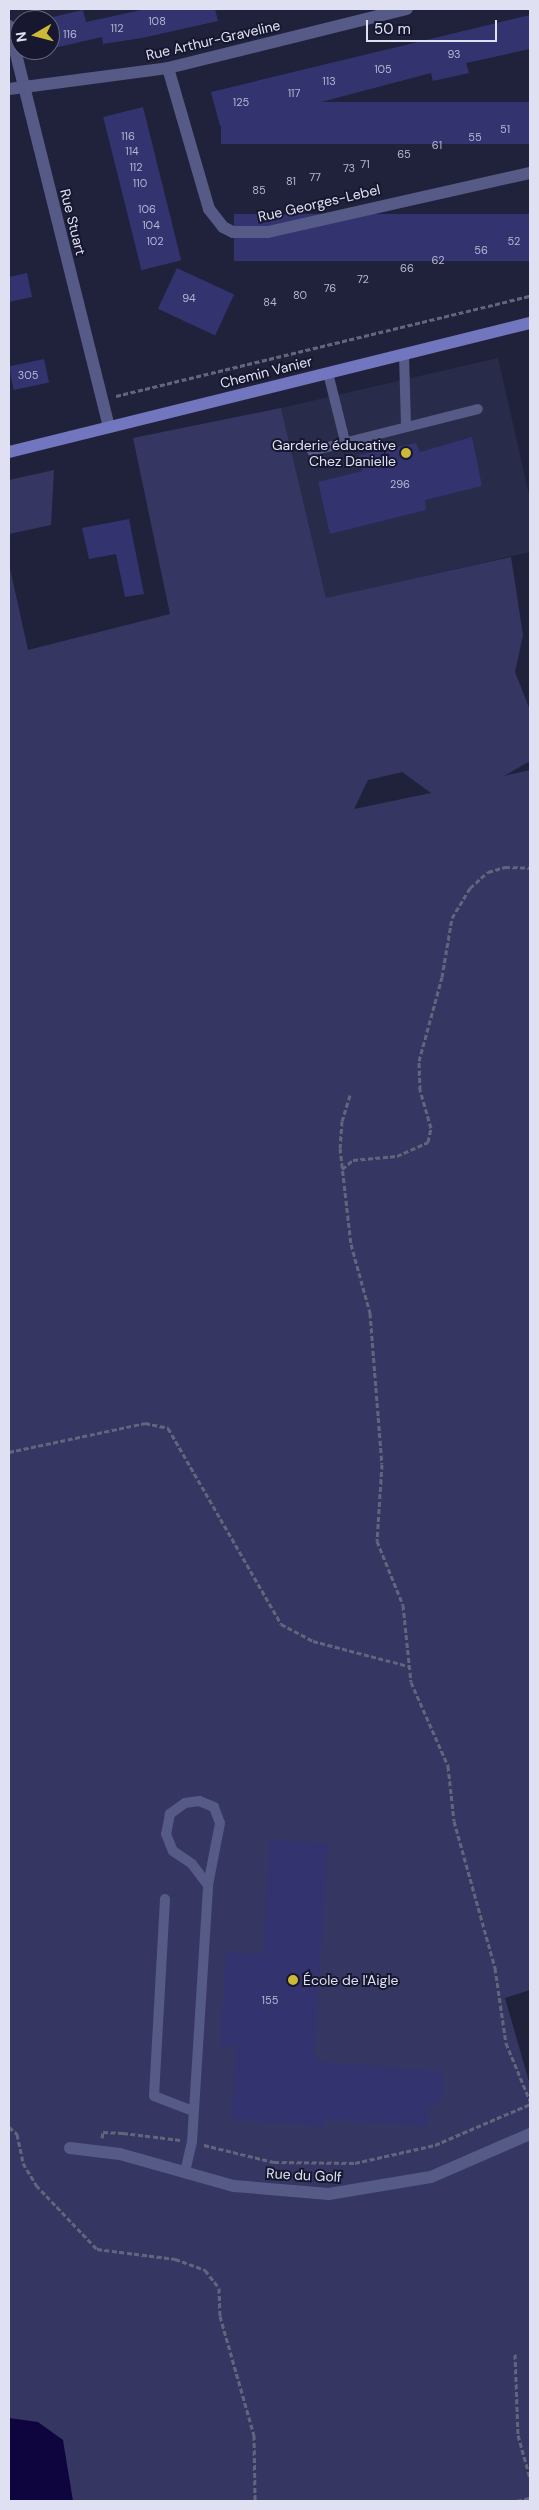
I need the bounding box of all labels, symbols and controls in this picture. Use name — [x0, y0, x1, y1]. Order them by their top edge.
north arrow — [10, 10, 60, 60]
scale bar — [369, 10, 500, 42]
house number: 108 — [148, 14, 166, 28]
street label: Rue Arthur-Graveline — [144, 16, 282, 64]
text: 50 m — [374, 19, 411, 39]
house number: 112 — [110, 21, 124, 35]
house number: 116 — [63, 27, 77, 41]
text: N — [12, 31, 31, 43]
house number: 93 — [447, 47, 461, 61]
house number: 105 — [374, 62, 392, 76]
house number: 113 — [322, 74, 336, 88]
house number: 117 — [288, 86, 300, 100]
house number: 125 — [233, 95, 249, 109]
house number: 51 — [500, 122, 510, 136]
house number: 116 — [121, 129, 135, 143]
house number: 55 — [468, 130, 482, 144]
house number: 61 — [432, 138, 442, 152]
house number: 114 — [125, 144, 139, 158]
house number: 65 — [397, 147, 411, 161]
house number: 71 — [360, 157, 370, 171]
house number: 112 — [129, 160, 143, 174]
house number: 73 — [343, 161, 355, 175]
house number: 77 — [309, 170, 321, 184]
house number: 81 — [286, 174, 296, 188]
house number: 110 — [133, 176, 147, 190]
street label: Rue Georges-Lebel — [256, 181, 382, 225]
house number: 85 — [252, 183, 266, 197]
street label: Rue Stuart — [57, 187, 89, 257]
house number: 106 — [138, 202, 156, 216]
house number: 104 — [142, 218, 160, 232]
house number: 102 — [146, 234, 164, 248]
house number: 52 — [508, 234, 520, 248]
house number: 56 — [474, 243, 488, 257]
house number: 62 — [432, 253, 444, 267]
house number: 66 — [400, 261, 414, 275]
house number: 72 — [357, 272, 369, 286]
house number: 76 — [324, 281, 336, 295]
house number: 80 — [293, 288, 307, 302]
house number: 94 — [182, 291, 196, 305]
house number: 84 — [263, 295, 277, 309]
street label: Chemin Vanier — [218, 352, 314, 392]
house number: 305 — [18, 368, 38, 382]
place label: Garderie éducative Chez Danielle — [272, 437, 396, 470]
marker: Garderie éducative Chez Danielle — [400, 447, 412, 459]
house number: 296 — [390, 477, 410, 491]
place label: École de l'Aigle — [303, 1972, 399, 1988]
marker: École de l'Aigle — [287, 1974, 299, 1986]
house number: 155 — [262, 1993, 278, 2007]
street label: Rue du Golf — [266, 2165, 342, 2185]

